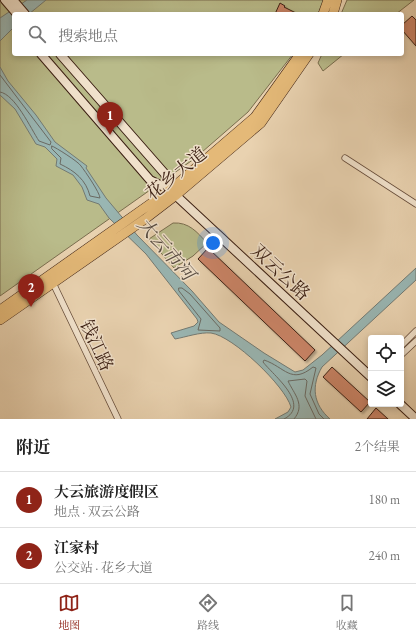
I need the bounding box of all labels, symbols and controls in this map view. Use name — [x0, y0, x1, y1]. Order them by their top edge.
search box — [12, 12, 404, 56]
icon: search — [26, 23, 48, 45]
text: 搜索地点 — [58, 26, 118, 45]
pin: 1 — [97, 102, 123, 135]
street label: 花乡大道 — [141, 141, 211, 205]
water label: 大云市河 — [132, 212, 202, 288]
your location — [203, 233, 223, 253]
street label: 双云公路 — [247, 239, 315, 305]
pin: 2 — [18, 274, 44, 307]
street label: 钱江路 — [75, 316, 119, 374]
map controls — [368, 335, 404, 407]
button: locate — [368, 335, 404, 371]
button: layers — [368, 371, 404, 407]
text: 附近 — [16, 436, 50, 458]
text: 2个结果 — [355, 438, 400, 455]
text: 大云旅游度假区 — [54, 482, 159, 501]
text: 1 — [26, 491, 32, 508]
text: 180 m — [369, 491, 400, 508]
text: 地点 · 双云公路 — [54, 503, 140, 520]
text: 江家村 — [54, 538, 99, 557]
text: 2 — [26, 547, 32, 564]
text: 240 m — [369, 547, 400, 564]
text: 公交站 · 花乡大道 — [54, 559, 153, 576]
tab: 地图 — [58, 592, 80, 632]
tab: 路线 — [197, 592, 219, 632]
tab: 收藏 — [336, 592, 358, 632]

